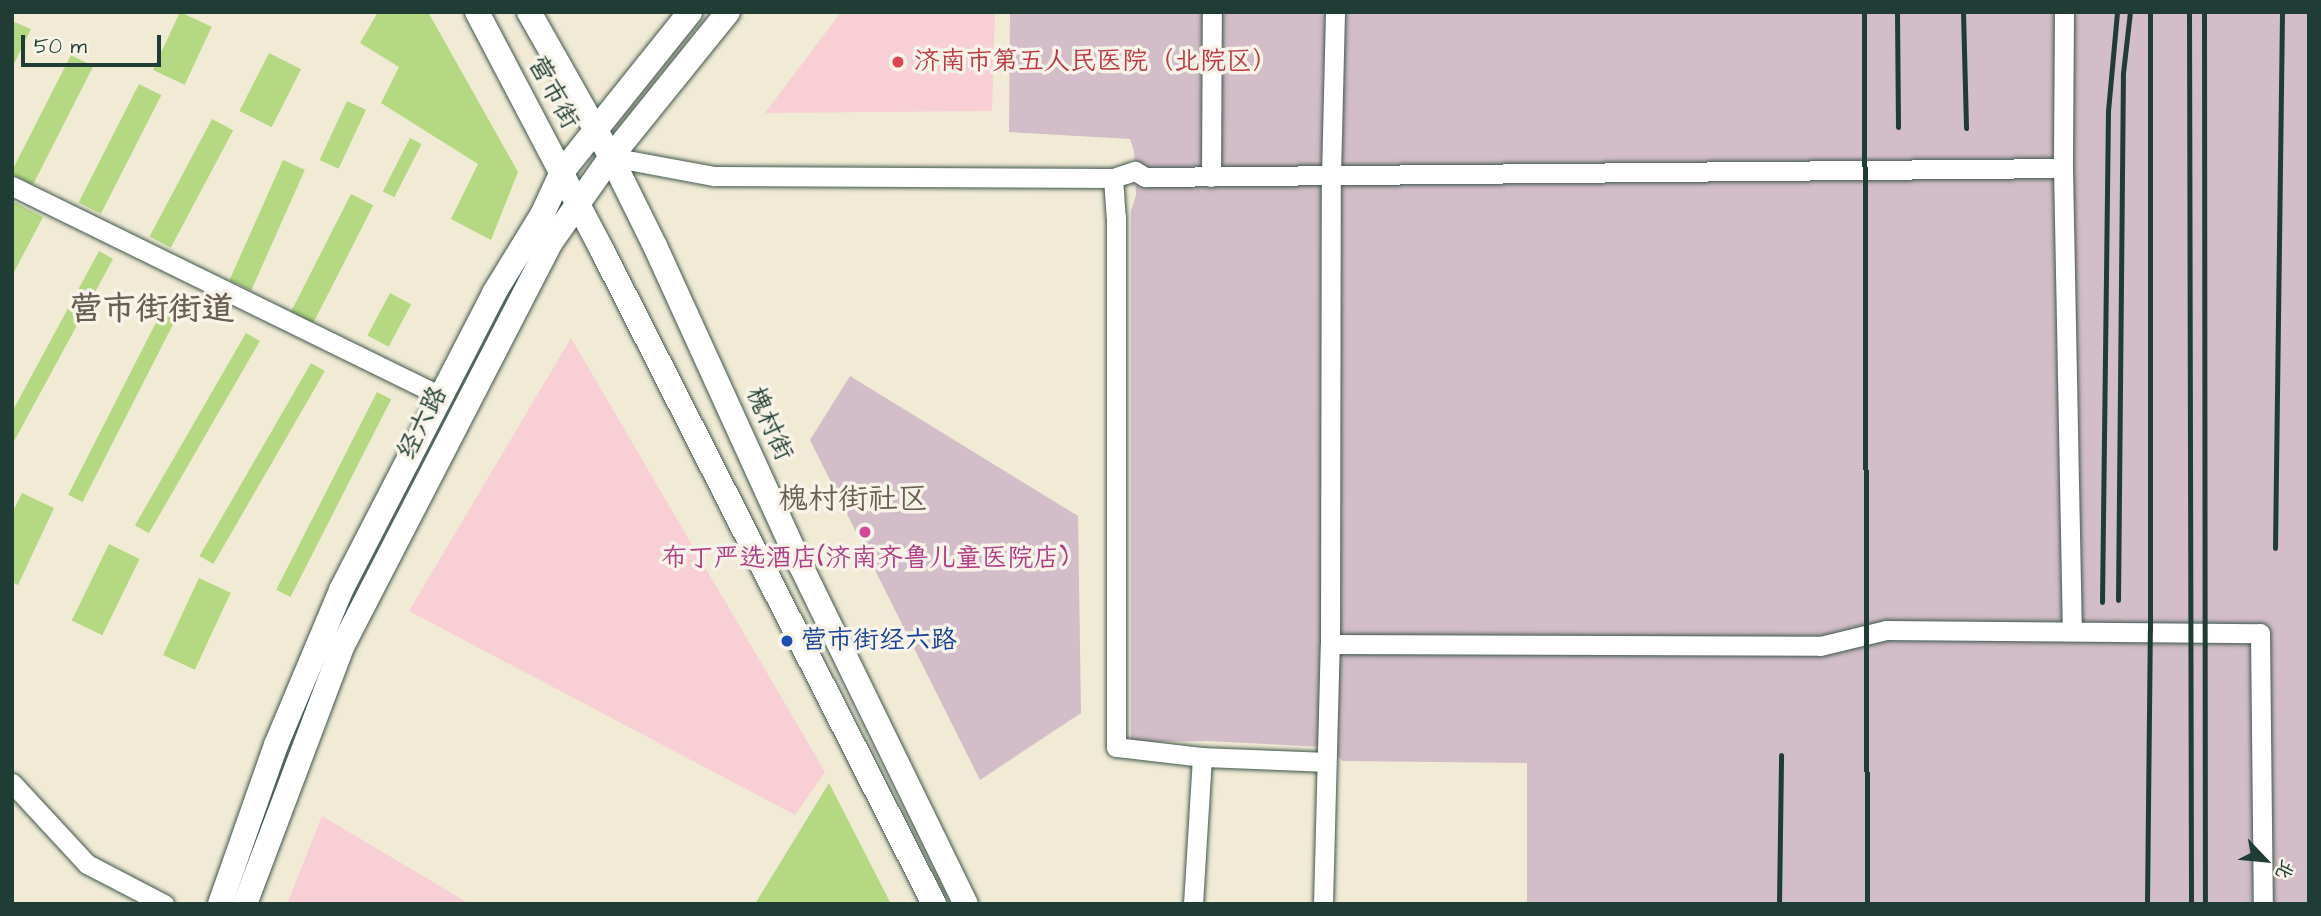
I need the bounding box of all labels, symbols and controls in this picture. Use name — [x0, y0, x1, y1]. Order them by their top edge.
scale bar — [24, 21, 164, 65]
text: 50 m — [34, 32, 87, 61]
place label: 济南市第五人民医院（北院区） — [914, 46, 1278, 78]
street label: 营市街 — [521, 51, 585, 135]
marker: 济南市第五人民医院（北院区） — [888, 52, 908, 72]
district label: 营市街街道 — [70, 290, 234, 330]
street label: 经六路 — [391, 381, 455, 465]
street label: 槐村街 — [739, 382, 799, 466]
district label: 槐村街社区 — [778, 481, 928, 517]
marker: 布丁严选酒店(济南齐鲁儿童医院店) — [857, 524, 873, 540]
place label: 布丁严选酒店(济南齐鲁儿童医院店) — [662, 543, 1068, 575]
place label: 营市街经六路 — [801, 625, 957, 657]
marker: 营市街经六路 — [779, 633, 795, 649]
north arrow — [2230, 825, 2300, 895]
text: 北 — [2268, 855, 2301, 884]

